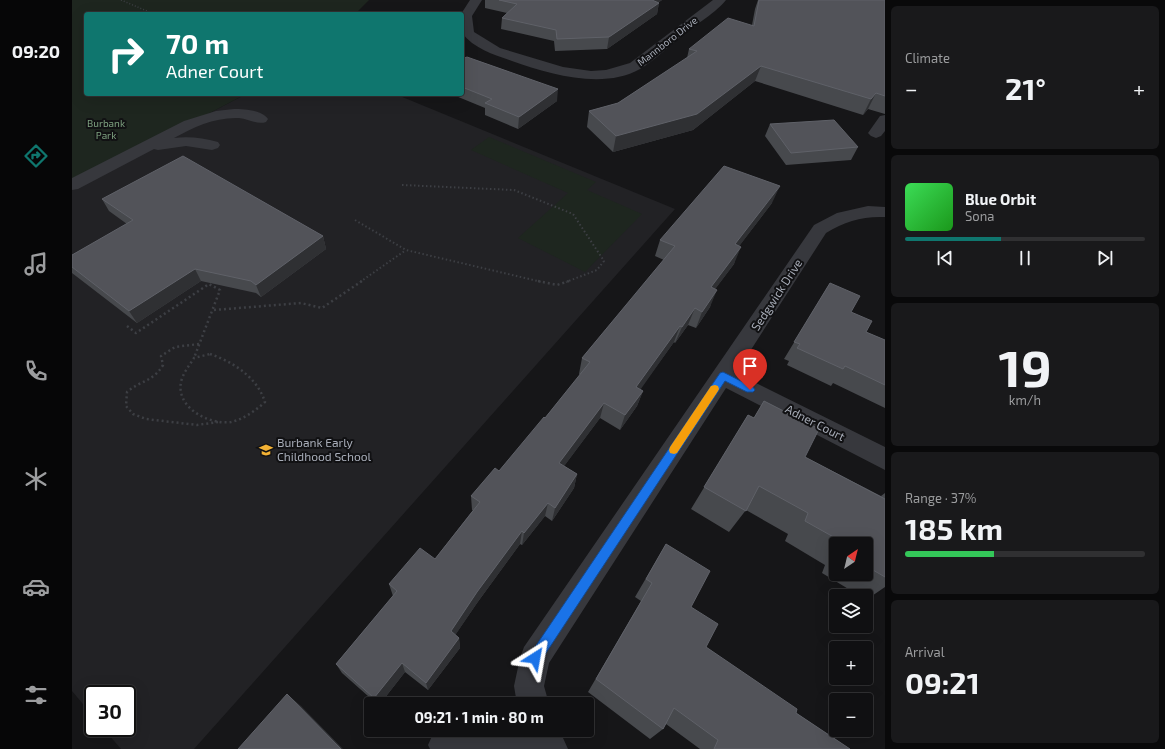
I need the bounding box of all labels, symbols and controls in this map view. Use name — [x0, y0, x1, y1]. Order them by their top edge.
street label: Mannboro Drive — [635, 14, 699, 68]
text: 70 m — [166, 26, 229, 60]
icon: right — [100, 28, 152, 80]
text: 09:20 — [12, 40, 60, 62]
text: Climate — [905, 50, 950, 66]
text: Adner Court — [166, 60, 263, 82]
text: 21° — [1005, 70, 1046, 106]
text: − — [905, 75, 918, 101]
text: + — [1133, 75, 1145, 101]
park label: Burbank Park — [87, 117, 125, 141]
icon: directions — [22, 142, 50, 170]
text: Blue Orbit — [965, 190, 1036, 208]
text: Sona — [965, 208, 994, 224]
icon: previous — [934, 247, 956, 269]
icon: pause — [1014, 247, 1036, 269]
icon: next — [1094, 247, 1116, 269]
icon: music — [22, 250, 50, 278]
street label: Sedgwick Drive — [748, 256, 805, 333]
text: 19 — [998, 335, 1052, 397]
pin — [733, 349, 767, 390]
icon: arrive — [739, 355, 761, 377]
icon: phone — [22, 357, 50, 385]
text: km/h — [1009, 392, 1041, 408]
street label: Adner Court — [783, 401, 848, 443]
place label: Burbank Early Childhood School — [277, 435, 372, 463]
school or university icon: Burbank Early Childhood School — [258, 442, 274, 458]
icon: climate — [22, 465, 50, 493]
text: Range · 37% — [905, 490, 976, 506]
text: 185 km — [905, 510, 1003, 546]
north arrow — [829, 537, 873, 581]
map controls — [829, 537, 873, 737]
icon: car — [22, 573, 50, 601]
button: layers — [829, 589, 873, 633]
position arrow — [514, 637, 556, 679]
button: + — [829, 641, 873, 685]
text: Arrival — [905, 644, 945, 660]
text: 09:21 — [905, 664, 980, 700]
icon: filters — [22, 681, 50, 709]
speed limit sign: 30 — [84, 685, 136, 737]
button: − — [829, 693, 873, 737]
text: 09:21 · 1 min · 80 m — [414, 708, 544, 726]

